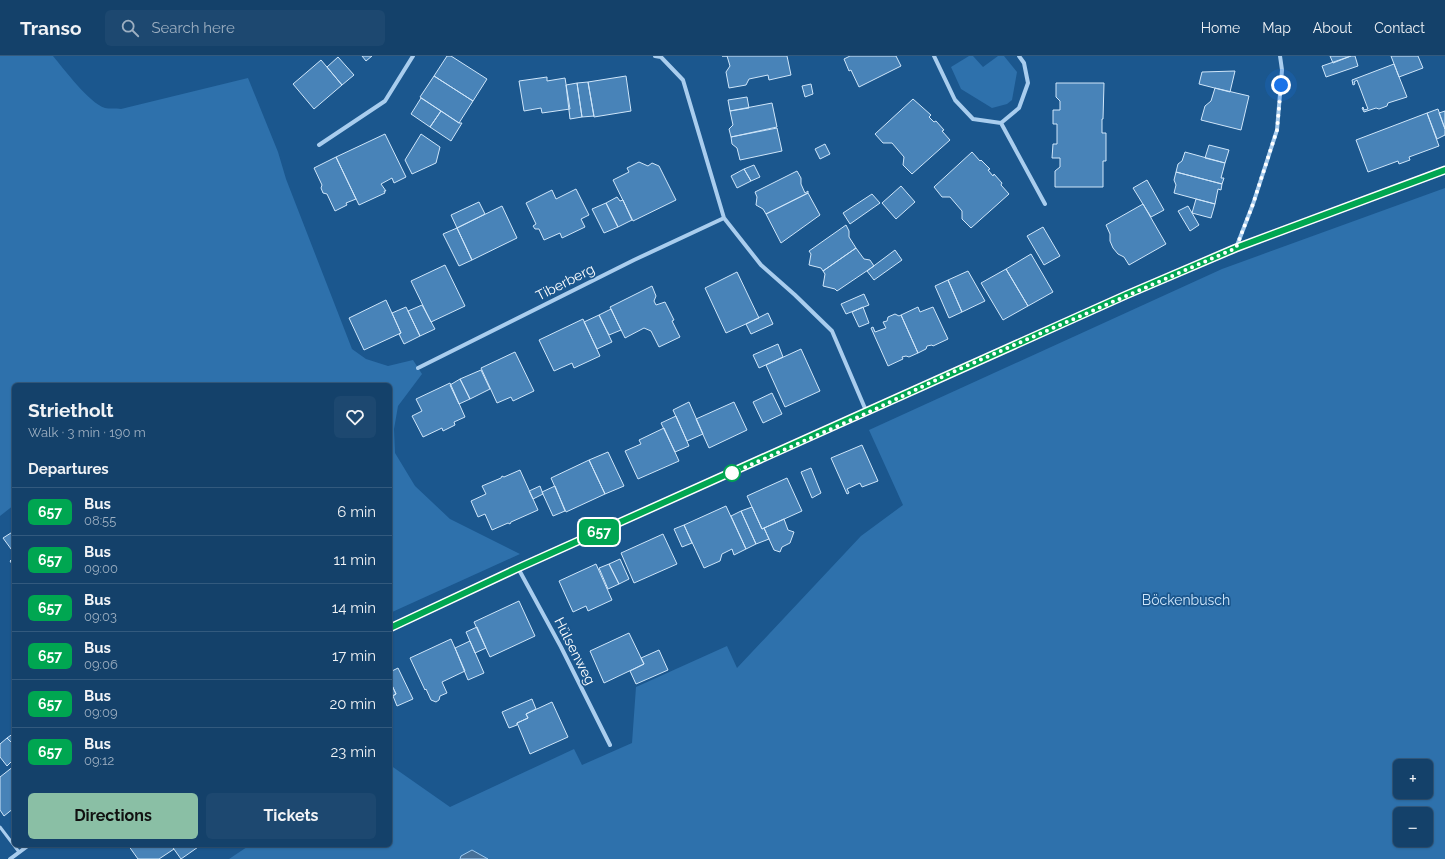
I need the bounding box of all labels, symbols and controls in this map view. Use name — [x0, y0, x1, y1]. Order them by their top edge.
search box — [105, 10, 385, 46]
text: Transo — [20, 17, 81, 39]
icon: search — [119, 17, 141, 39]
text: Search here — [151, 19, 235, 37]
text: Home — [1201, 20, 1240, 36]
text: Map — [1262, 20, 1291, 36]
text: About — [1313, 20, 1352, 36]
text: Contact — [1374, 20, 1425, 36]
your location — [1271, 75, 1291, 95]
street label: Tiberberg — [533, 260, 597, 304]
button: heart — [334, 396, 376, 438]
text: Strietholt — [28, 399, 114, 421]
text: Walk · 3 min · 190 m — [28, 425, 146, 440]
text: Departures — [28, 460, 109, 478]
unlabelled marker — [723, 464, 741, 482]
text: Bus — [84, 495, 111, 513]
text: 6 min — [337, 503, 376, 521]
text: 657 — [38, 504, 62, 520]
text: 08:55 — [84, 513, 116, 528]
line badge: 657 — [576, 519, 622, 545]
text: 657 — [587, 524, 611, 540]
text: Bus — [84, 543, 111, 561]
text: 11 min — [334, 551, 376, 569]
text: 657 — [38, 552, 62, 568]
text: 09:00 — [84, 561, 118, 576]
text: Bus — [84, 591, 111, 609]
park label: Böckenbusch — [1142, 592, 1230, 608]
text: 14 min — [332, 599, 376, 617]
text: 657 — [38, 600, 62, 616]
text: 09:03 — [84, 609, 117, 624]
street label: Hülsenweg — [551, 615, 599, 687]
text: Bus — [84, 639, 111, 657]
text: 17 min — [332, 647, 376, 665]
text: 657 — [38, 648, 62, 664]
text: 09:06 — [84, 657, 118, 672]
text: Bus — [84, 687, 111, 705]
text: 20 min — [329, 695, 376, 713]
text: 657 — [38, 696, 62, 712]
text: 09:09 — [84, 705, 118, 720]
text: Bus — [84, 735, 111, 753]
text: 23 min — [331, 743, 376, 761]
text: 657 — [38, 744, 62, 760]
text: 09:12 — [84, 753, 114, 768]
map controls — [1393, 759, 1433, 847]
button: + — [1393, 759, 1433, 799]
button: Directions — [28, 793, 198, 839]
button: Tickets — [206, 793, 376, 839]
button: − — [1393, 807, 1433, 847]

